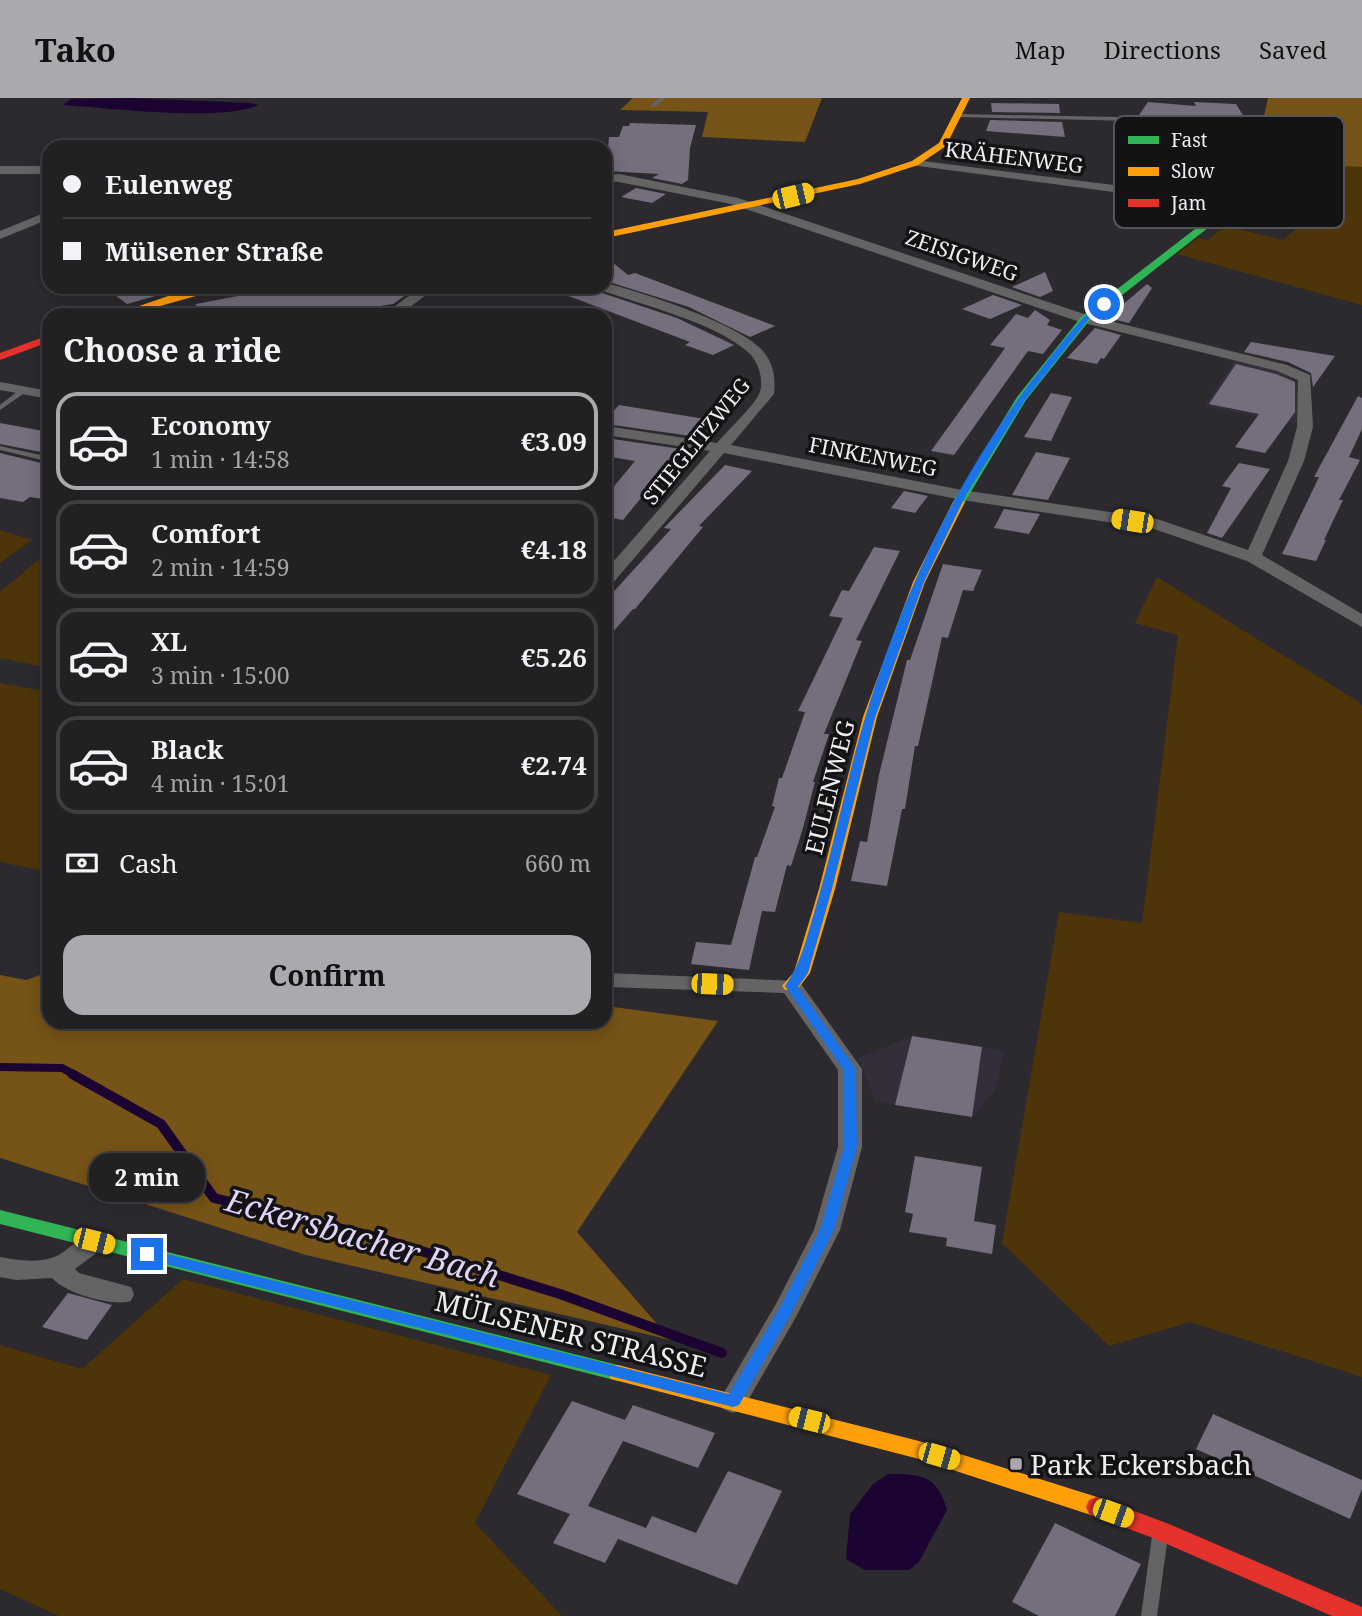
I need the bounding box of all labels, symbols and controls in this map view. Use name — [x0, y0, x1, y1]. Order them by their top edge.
text: Tako — [35, 27, 116, 72]
text: Map — [1015, 33, 1066, 66]
text: Directions — [1104, 33, 1221, 66]
text: Saved — [1259, 33, 1327, 66]
legend — [1114, 116, 1344, 228]
text: Fast — [1171, 127, 1208, 153]
street label: KRÄHENWEG — [943, 135, 1085, 179]
text: Slow — [1171, 158, 1215, 184]
text: Eulenweg — [105, 166, 232, 202]
car — [771, 181, 816, 211]
text: Jam — [1170, 190, 1206, 216]
street label: ZEISIGWEG — [902, 223, 1022, 287]
text: Mülsener Straße — [105, 233, 324, 269]
route start — [1088, 288, 1120, 320]
text: Choose a ride — [63, 328, 282, 371]
street label: STIEGLITZWEG — [636, 372, 756, 510]
text: Economy — [151, 407, 271, 443]
icon: car — [67, 410, 130, 473]
text: €3.09 — [521, 423, 587, 459]
street label: FINKENWEG — [807, 430, 939, 482]
text: 1 min · 14:58 — [151, 443, 289, 475]
car — [1110, 507, 1155, 535]
text: Comfort — [151, 515, 261, 551]
icon: car — [67, 518, 130, 581]
text: €4.18 — [521, 531, 587, 567]
text: 2 min · 14:59 — [151, 551, 289, 583]
text: XL — [151, 623, 187, 659]
icon: car — [67, 626, 130, 689]
text: €5.26 — [521, 639, 587, 675]
text: 3 min · 15:00 — [151, 659, 289, 691]
street label: EULENWEG — [796, 716, 862, 858]
text: Black — [151, 731, 224, 767]
icon: car — [67, 734, 130, 797]
text: €2.74 — [521, 747, 587, 783]
text: 4 min · 15:01 — [151, 767, 289, 799]
icon: cash — [63, 844, 101, 882]
text: Cash — [119, 845, 178, 881]
text: 660 m — [525, 847, 591, 879]
button: Confirm — [63, 935, 591, 1015]
car — [691, 973, 734, 995]
callout: 2 min — [89, 1152, 205, 1202]
text: 2 min — [114, 1161, 180, 1193]
water label: Eckersbacher Bach — [220, 1177, 505, 1297]
car — [72, 1226, 117, 1256]
route end — [131, 1238, 163, 1270]
street label: MÜLSENER STRASSE — [431, 1281, 711, 1385]
car — [787, 1405, 832, 1435]
car — [916, 1440, 963, 1472]
place label: Park Eckersbach — [1030, 1445, 1252, 1483]
marker: Park Eckersbach — [1008, 1456, 1024, 1472]
car — [1090, 1496, 1137, 1530]

